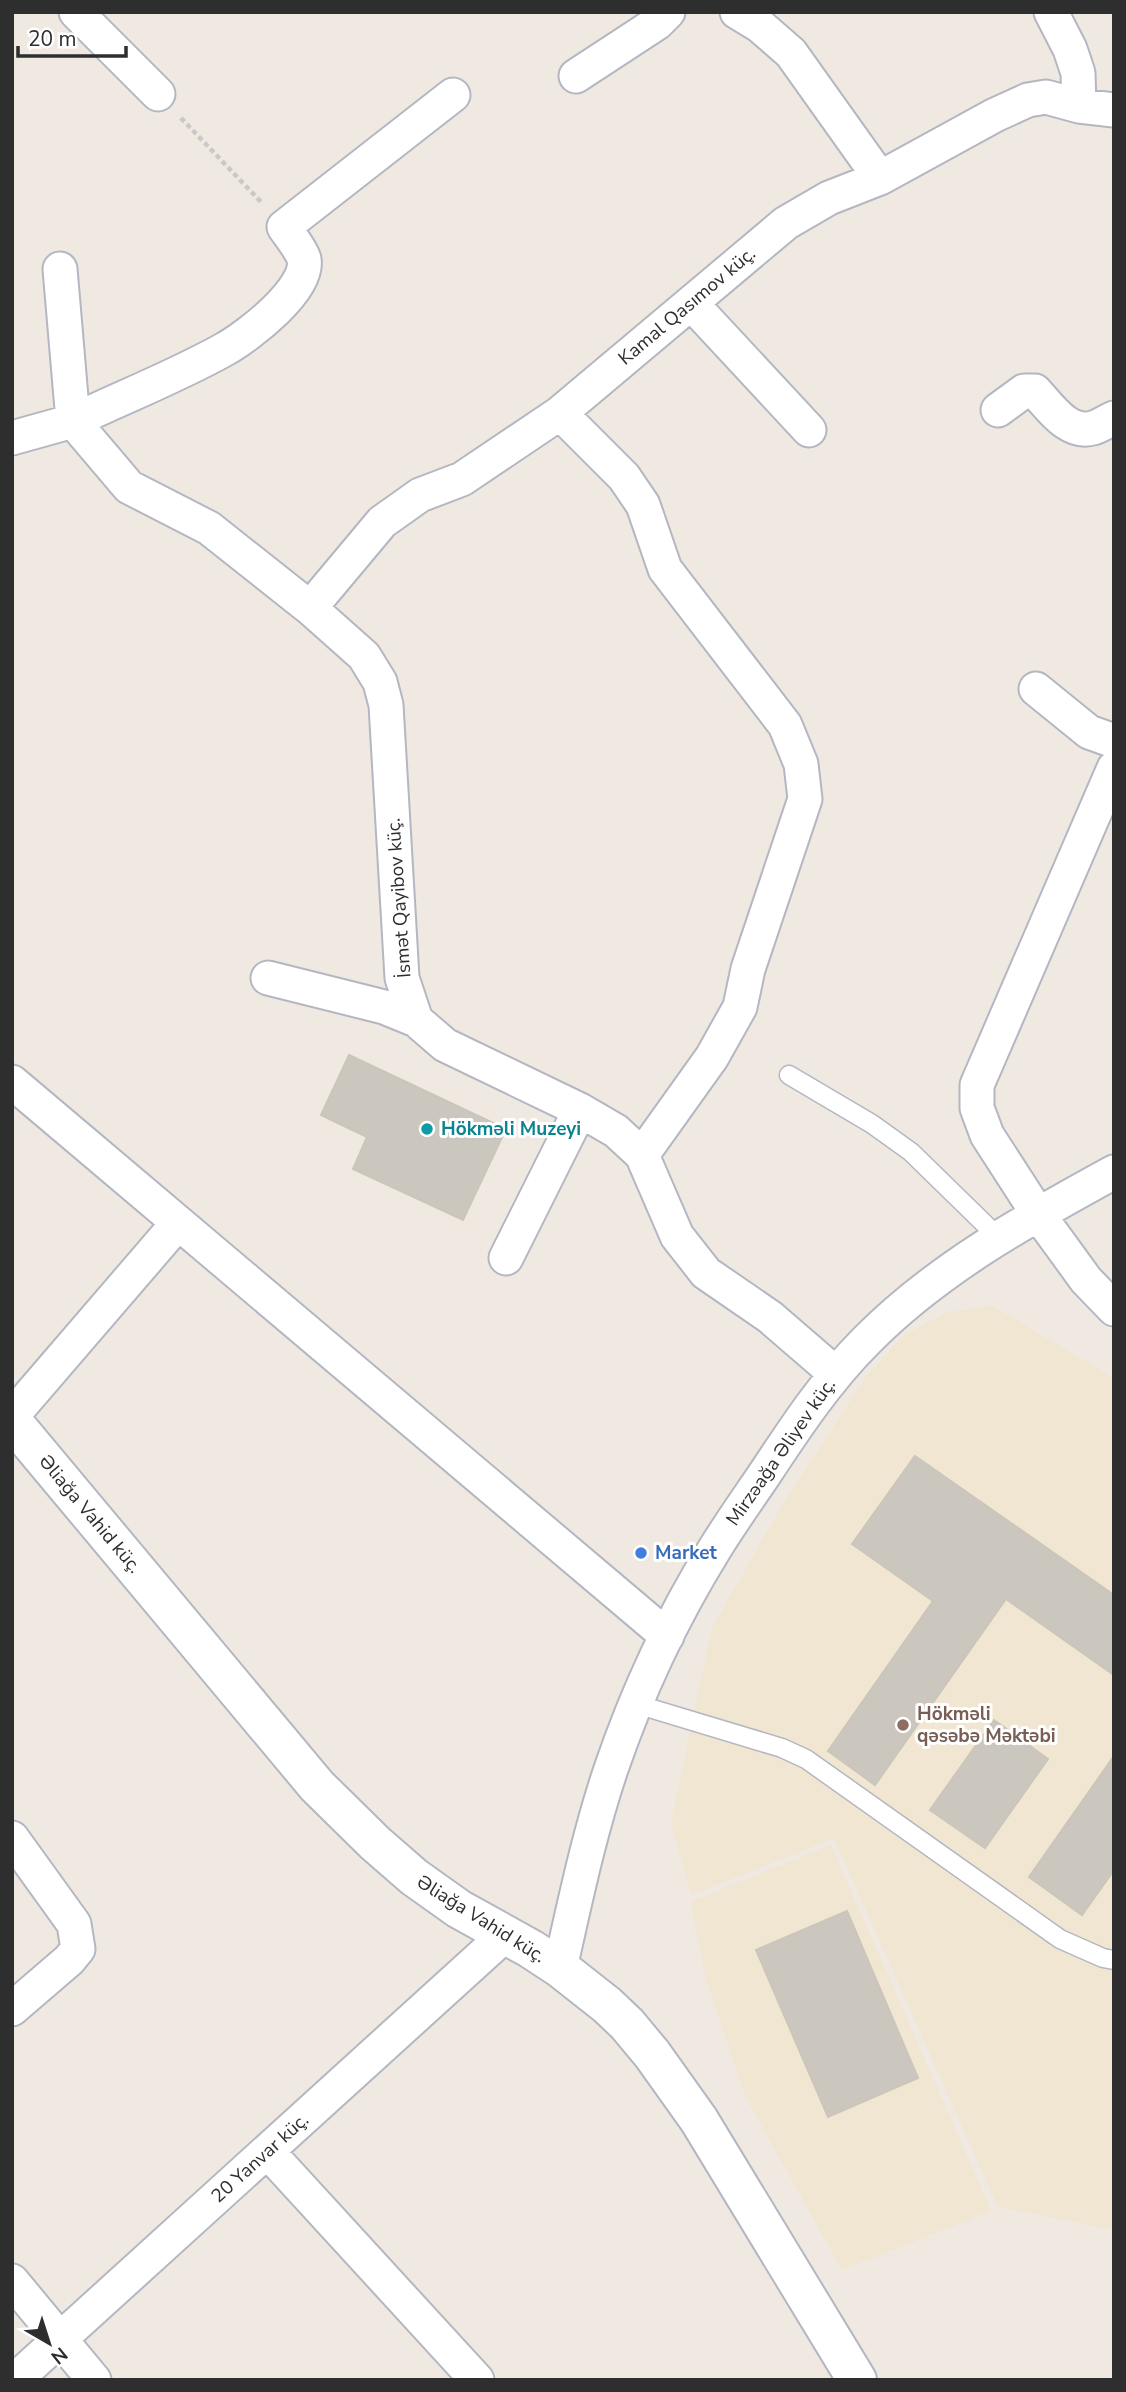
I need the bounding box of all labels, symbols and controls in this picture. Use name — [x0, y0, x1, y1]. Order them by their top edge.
scale bar — [18, 14, 126, 58]
text: 20 m — [28, 25, 77, 53]
street label: Kamal Qasımov küç. — [613, 241, 761, 371]
street label: İsmət Qayibov küç. — [380, 817, 418, 979]
place label: Hökməli Muzeyi — [441, 1116, 581, 1142]
marker: Hökməli Muzeyi — [419, 1121, 435, 1137]
street label: Mirzəağa Əliyev küç. — [720, 1373, 842, 1531]
street label: Əliağa Vahid küç. — [33, 1449, 147, 1579]
place label: Market — [655, 1540, 718, 1566]
marker: Market — [633, 1545, 649, 1561]
place label: Hökməli qəsəbə Məktəbi — [917, 1701, 1056, 1749]
marker: Hökməli qəsəbə Məktəbi — [895, 1717, 911, 1733]
street label: Əliağa Vahid küç. — [412, 1869, 550, 1969]
street label: 20 Yanvar küç. — [206, 2107, 314, 2209]
north arrow — [14, 2308, 84, 2378]
text: N — [45, 2341, 73, 2370]

